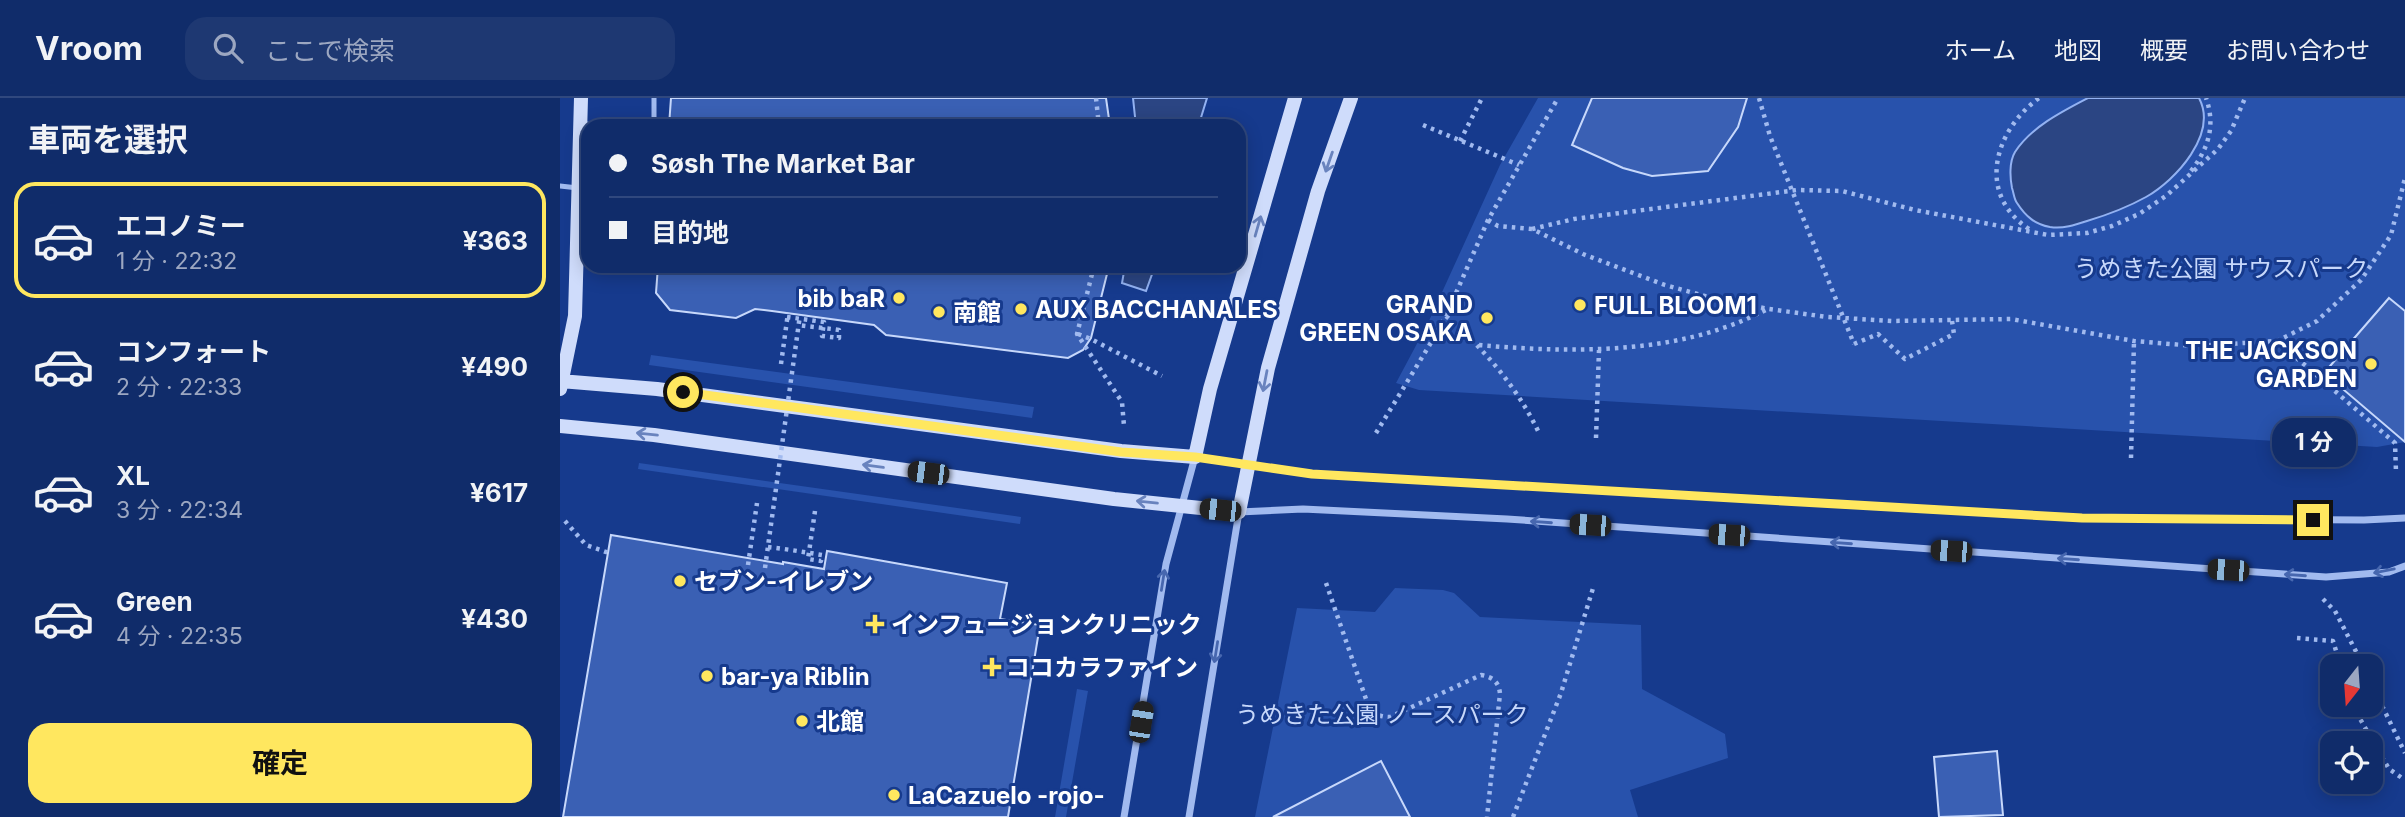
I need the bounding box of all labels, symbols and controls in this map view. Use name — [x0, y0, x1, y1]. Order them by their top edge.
search box — [185, 17, 675, 80]
text: Vroom — [35, 28, 143, 68]
icon: search — [209, 29, 247, 67]
text: ここで検索 — [265, 35, 395, 66]
text: ホーム — [1945, 36, 2016, 65]
text: 地図 — [2054, 36, 2102, 65]
text: 概要 — [2140, 36, 2188, 65]
text: お問い合わせ — [2226, 36, 2370, 65]
text: 車両を選択 — [28, 120, 188, 159]
text: Søsh The Market Bar — [651, 148, 915, 179]
one-way arrow — [1321, 151, 1334, 173]
icon: car — [32, 209, 95, 272]
text: エコノミー — [116, 210, 246, 241]
one-way arrow — [1252, 215, 1265, 238]
text: 目的地 — [651, 217, 729, 248]
text: ¥363 — [463, 225, 528, 256]
text: 1 分 · 22:32 — [116, 247, 237, 275]
park label: うめきた公園 サウスパーク — [2074, 254, 2368, 283]
place label: bib baR — [797, 284, 885, 313]
marker: bib baR — [891, 290, 907, 306]
place label: GRAND GREEN OSAKA — [1299, 290, 1473, 347]
place label: FULL BLOOM1 — [1594, 291, 1757, 320]
place label: AUX BACCHANALES — [1035, 295, 1278, 324]
marker: FULL BLOOM1 — [1572, 297, 1588, 313]
place label: 南館 — [953, 298, 1001, 327]
marker: AUX BACCHANALES — [1013, 301, 1029, 317]
marker: 南館 — [931, 304, 947, 320]
marker: GRAND GREEN OSAKA — [1479, 310, 1495, 326]
icon: car — [32, 335, 95, 398]
text: コンフォート — [116, 336, 271, 367]
place label: THE JACKSON GARDEN — [2185, 336, 2357, 393]
text: ¥490 — [461, 351, 528, 382]
marker: THE JACKSON GARDEN — [2363, 356, 2379, 372]
one-way arrow — [1258, 369, 1272, 392]
text: 2 分 · 22:33 — [116, 373, 242, 401]
route start — [667, 376, 699, 408]
callout: 1 分 — [2271, 418, 2355, 468]
one-way arrow — [636, 428, 659, 441]
text: 1 分 — [2295, 428, 2333, 456]
one-way arrow — [862, 459, 884, 472]
text: XL — [116, 460, 150, 491]
car — [906, 460, 951, 486]
icon: car — [32, 461, 95, 524]
text: ¥617 — [470, 477, 528, 508]
one-way arrow — [1136, 495, 1158, 508]
text: 3 分 · 22:34 — [116, 496, 243, 524]
car — [1199, 497, 1242, 523]
route end — [2297, 504, 2329, 536]
car — [1569, 513, 1612, 537]
one-way arrow — [1530, 515, 1553, 528]
car — [1708, 523, 1751, 547]
one-way arrow — [1830, 536, 1853, 549]
car — [1930, 539, 1973, 563]
one-way arrow — [2057, 552, 2080, 565]
car — [2207, 558, 2250, 582]
one-way arrow — [2373, 565, 2396, 579]
place label: セブン-イレブン — [694, 567, 873, 596]
one-way arrow — [2284, 568, 2307, 581]
one-way arrow — [1157, 570, 1170, 592]
marker: セブン-イレブン — [672, 573, 688, 589]
text: Green — [116, 586, 193, 617]
icon: car — [32, 587, 95, 650]
text: ¥430 — [461, 603, 528, 634]
place label: インフュージョンクリニック — [891, 610, 1202, 639]
marker: インフュージョンクリニック — [865, 614, 885, 634]
text: 4 分 · 22:35 — [116, 622, 243, 650]
one-way arrow — [1209, 640, 1222, 663]
place label: ココカラファイン — [1006, 653, 1198, 682]
north arrow — [2320, 654, 2384, 718]
map controls — [2320, 654, 2383, 794]
marker: ココカラファイン — [984, 659, 1000, 675]
place label: bar-ya Riblin — [721, 662, 870, 691]
marker: bar-ya Riblin — [699, 668, 715, 684]
car — [1128, 700, 1155, 744]
park label: うめきた公園 ノースパーク — [1235, 700, 1529, 729]
place label: 北館 — [816, 707, 864, 736]
marker: 北館 — [794, 713, 810, 729]
button: 確定 — [28, 723, 532, 803]
button: locate — [2320, 731, 2383, 794]
place label: LaCazuelo -rojo- — [908, 781, 1105, 810]
marker: LaCazuelo -rojo- — [886, 787, 902, 803]

